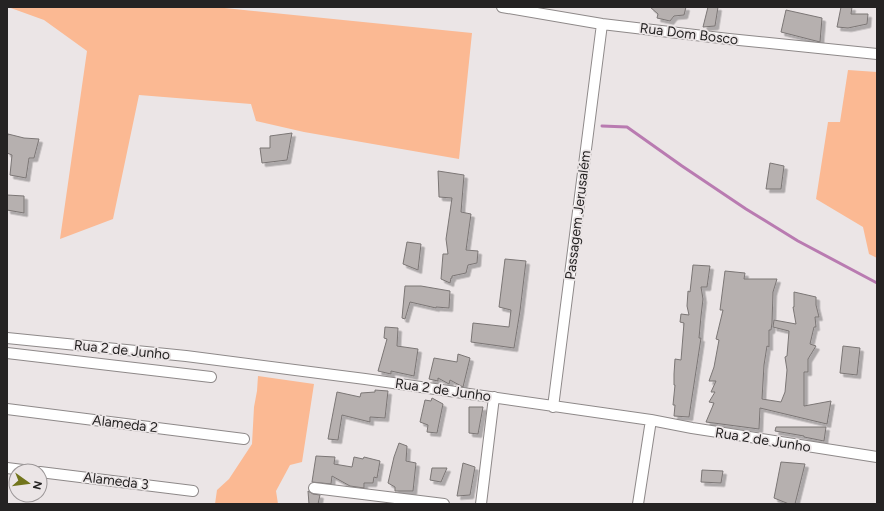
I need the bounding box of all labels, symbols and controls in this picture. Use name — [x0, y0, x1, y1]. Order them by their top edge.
street label: Rua Dom Bosco — [639, 20, 739, 48]
street label: Passagem Jerusalém — [562, 149, 594, 281]
street label: Rua 2 de Junho — [73, 337, 171, 363]
street label: Rua 2 de Junho — [394, 375, 492, 405]
street label: Alameda 2 — [91, 412, 159, 436]
street label: Rua 2 de Junho — [714, 424, 812, 456]
north arrow — [8, 463, 48, 503]
street label: Alameda 3 — [82, 469, 150, 493]
text: N — [30, 480, 45, 491]

